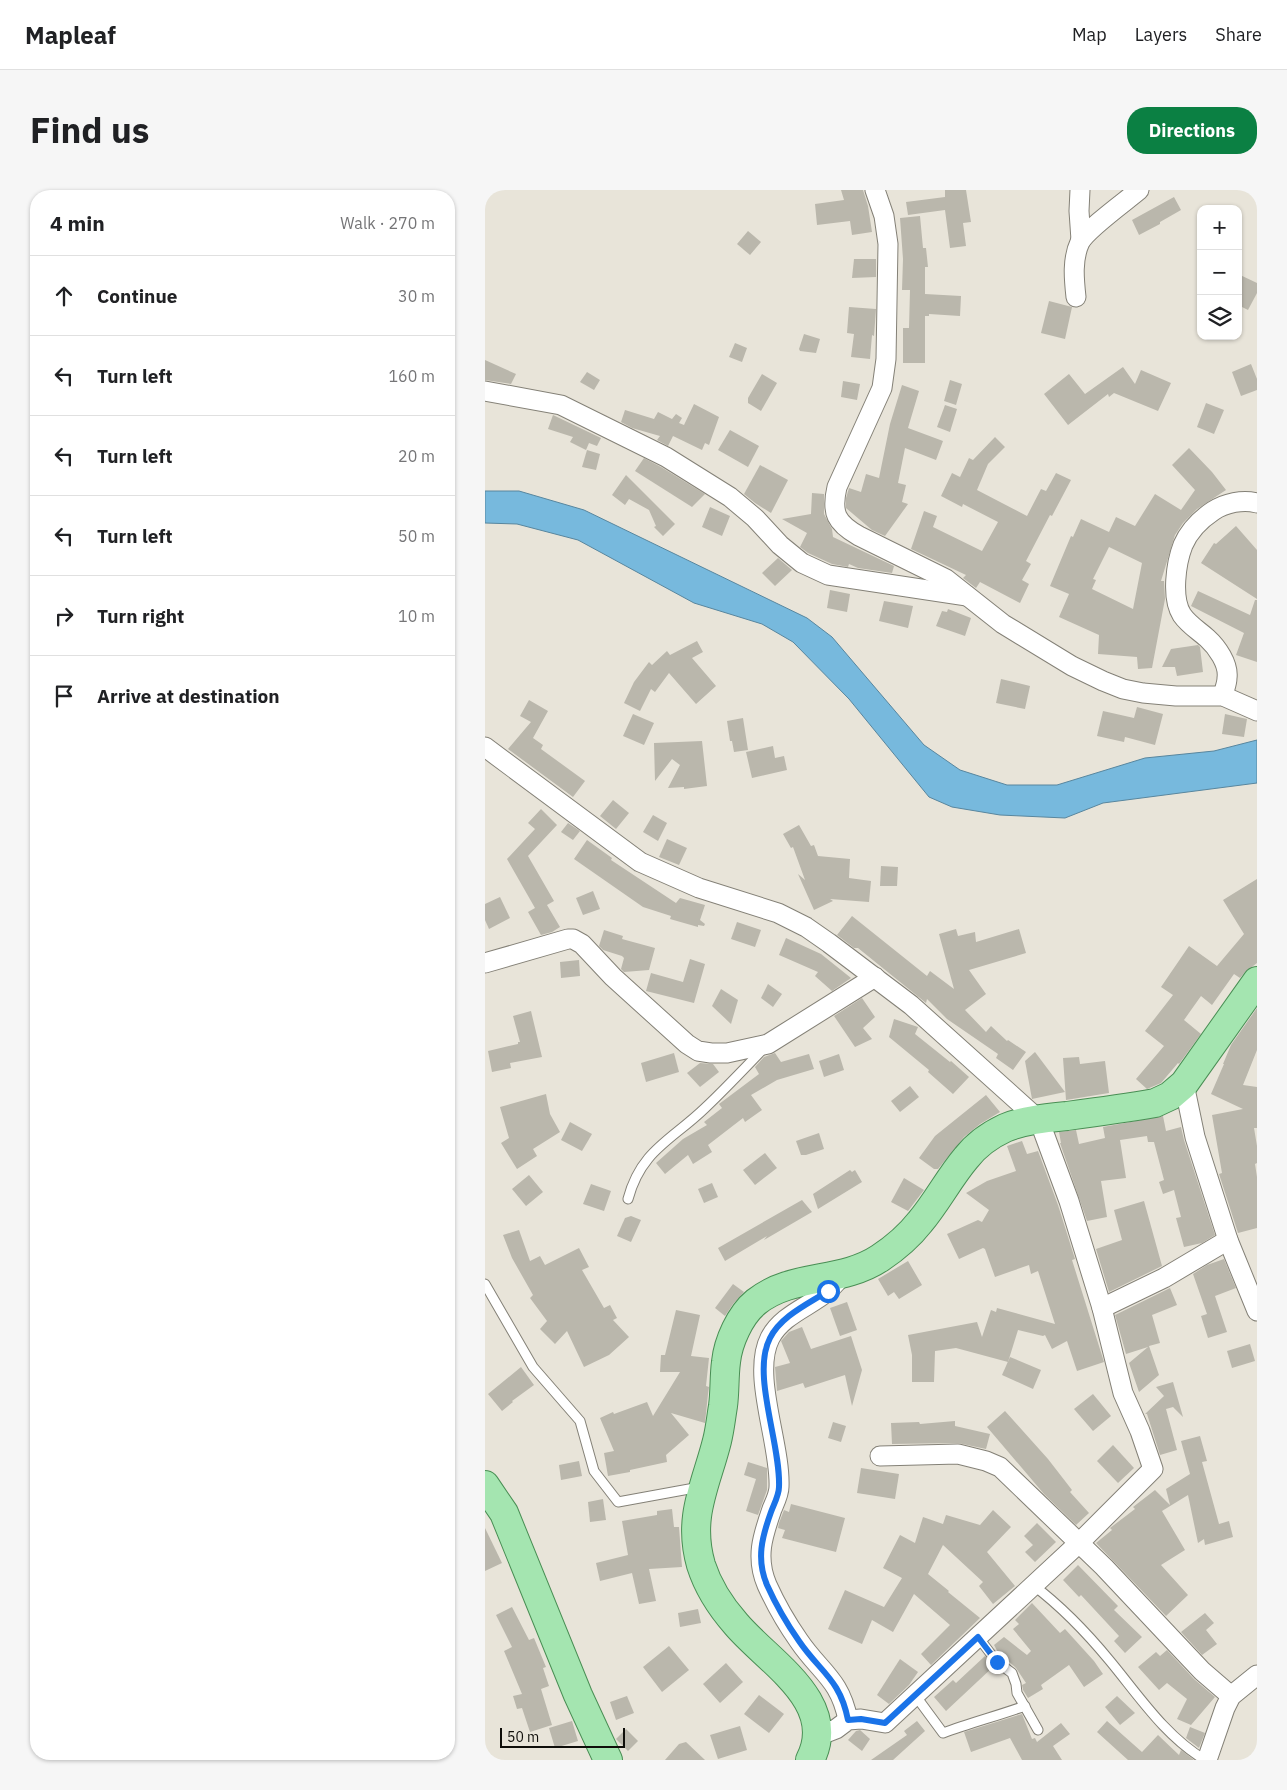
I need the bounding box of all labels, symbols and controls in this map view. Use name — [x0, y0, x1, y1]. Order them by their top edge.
text: Mapleaf — [25, 19, 116, 51]
text: Map — [1072, 23, 1107, 46]
text: Layers — [1135, 23, 1187, 46]
text: Share — [1215, 23, 1262, 46]
text: Find us — [30, 107, 149, 153]
button: Directions — [1127, 107, 1257, 154]
map controls — [1197, 205, 1242, 340]
button: + — [1197, 205, 1242, 250]
text: 4 min — [50, 209, 105, 237]
text: Walk · 270 m — [340, 213, 435, 233]
button: − — [1197, 250, 1242, 295]
icon: ahead — [50, 282, 78, 310]
text: Continue — [97, 284, 177, 308]
text: 30 m — [398, 286, 435, 306]
button: layers — [1197, 295, 1242, 340]
icon: left — [50, 362, 78, 390]
text: Turn left — [97, 364, 173, 388]
text: 160 m — [388, 366, 435, 386]
icon: left — [50, 442, 78, 470]
text: Turn left — [97, 444, 173, 468]
text: 20 m — [398, 446, 435, 466]
icon: left — [50, 522, 78, 550]
text: Turn left — [97, 524, 173, 548]
text: 50 m — [398, 526, 435, 546]
icon: right — [50, 602, 78, 630]
text: Turn right — [97, 604, 184, 628]
text: 10 m — [398, 606, 435, 626]
icon: arrive — [50, 682, 78, 710]
text: Arrive at destination — [97, 684, 280, 708]
route start — [817, 1280, 840, 1303]
route end — [986, 1651, 1009, 1674]
scale bar — [500, 1725, 625, 1748]
text: 50 m — [507, 1728, 539, 1746]

